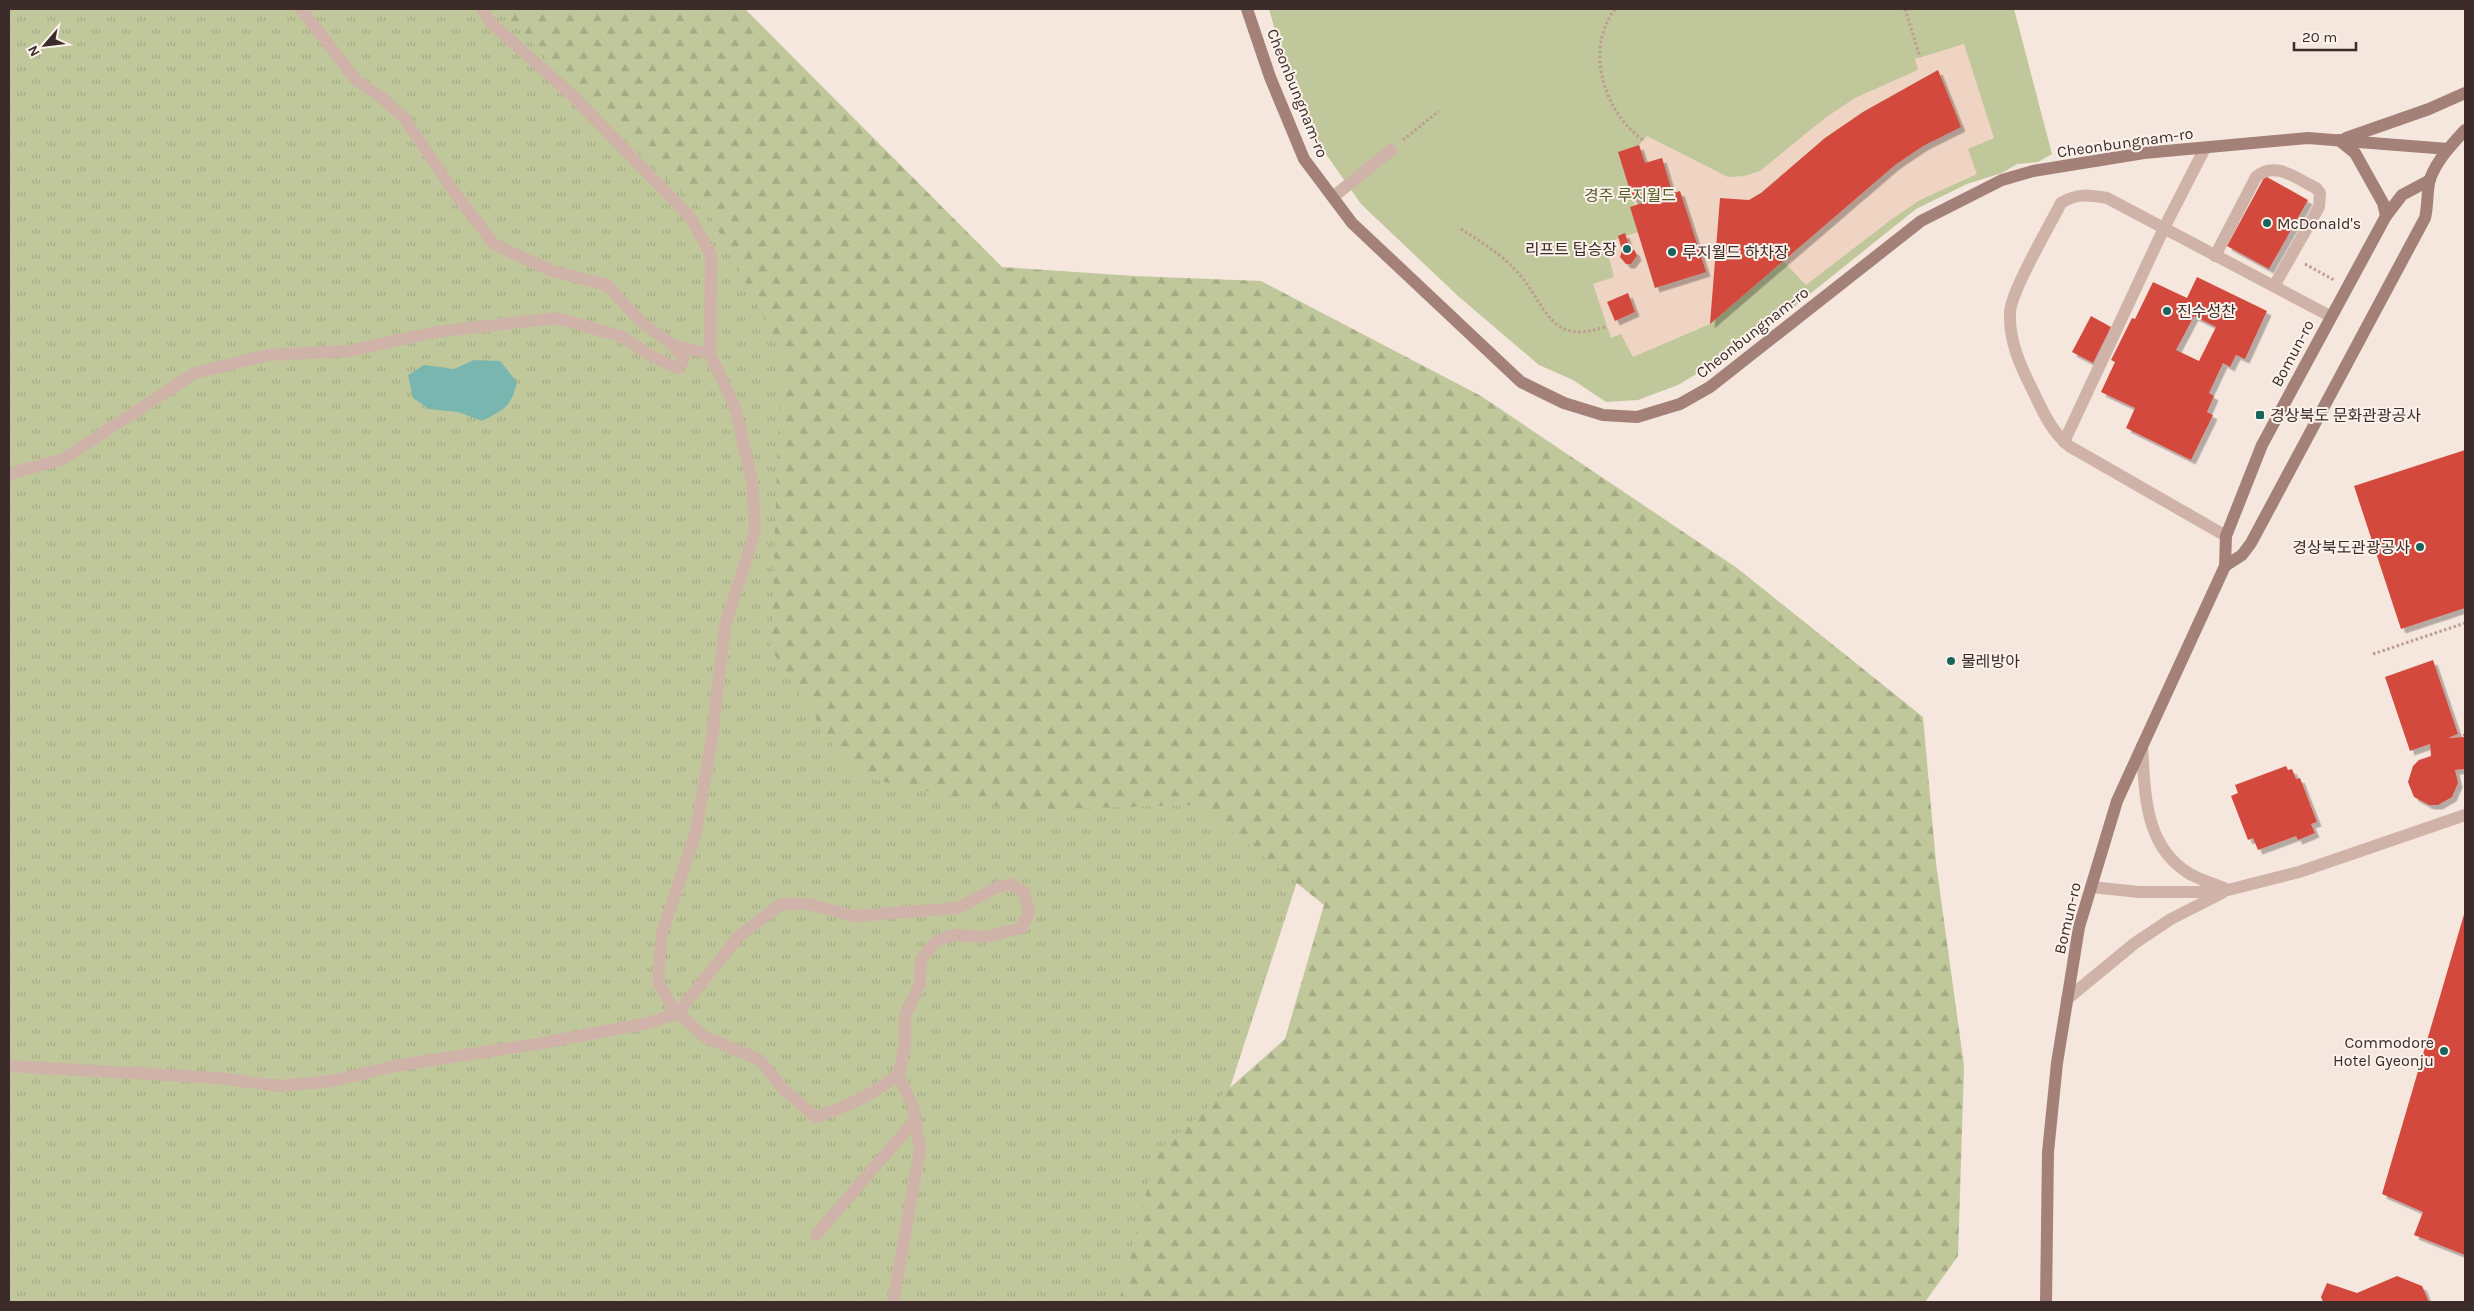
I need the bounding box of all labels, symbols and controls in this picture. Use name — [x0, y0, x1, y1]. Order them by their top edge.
north arrow — [20, 20, 70, 70]
scale bar — [2294, 20, 2356, 52]
street label: Cheonbungnam-ro — [1263, 26, 1332, 160]
text: 20 m — [2302, 28, 2337, 46]
text: N — [24, 42, 44, 59]
street label: Cheonbungnam-ro — [2056, 124, 2194, 161]
park label: 경주 루지월드 — [1584, 186, 1676, 205]
place label: McDonald's — [2277, 214, 2361, 233]
marker: McDonald's — [2261, 217, 2273, 229]
place label: 리프트 탑승장 — [1525, 240, 1617, 259]
marker: 리프트 탑승장 — [1621, 243, 1633, 255]
place label: 루지월드 하차장 — [1682, 243, 1789, 262]
marker: 루지월드 하차장 — [1666, 246, 1678, 258]
street label: Cheonbungnam-ro — [1692, 283, 1812, 382]
place label: 진수성찬 — [2177, 302, 2236, 321]
marker: 진수성찬 — [2161, 305, 2173, 317]
street label: Bomun-ro — [2267, 316, 2318, 390]
place label: 경상북도 문화관광공사 — [2270, 406, 2421, 425]
marker: 경상북도 문화관광공사 — [2254, 409, 2266, 421]
place label: 경상북도관광공사 — [2292, 538, 2410, 557]
marker: 경상북도관광공사 — [2414, 541, 2426, 553]
place label: 물레방아 — [1961, 652, 2020, 671]
marker: 물레방아 — [1945, 655, 1957, 667]
street label: Bomun-ro — [2050, 880, 2085, 956]
place label: Commodore Hotel Gyeonju — [2333, 1033, 2434, 1070]
marker: Commodore Hotel Gyeonju — [2438, 1045, 2450, 1057]

